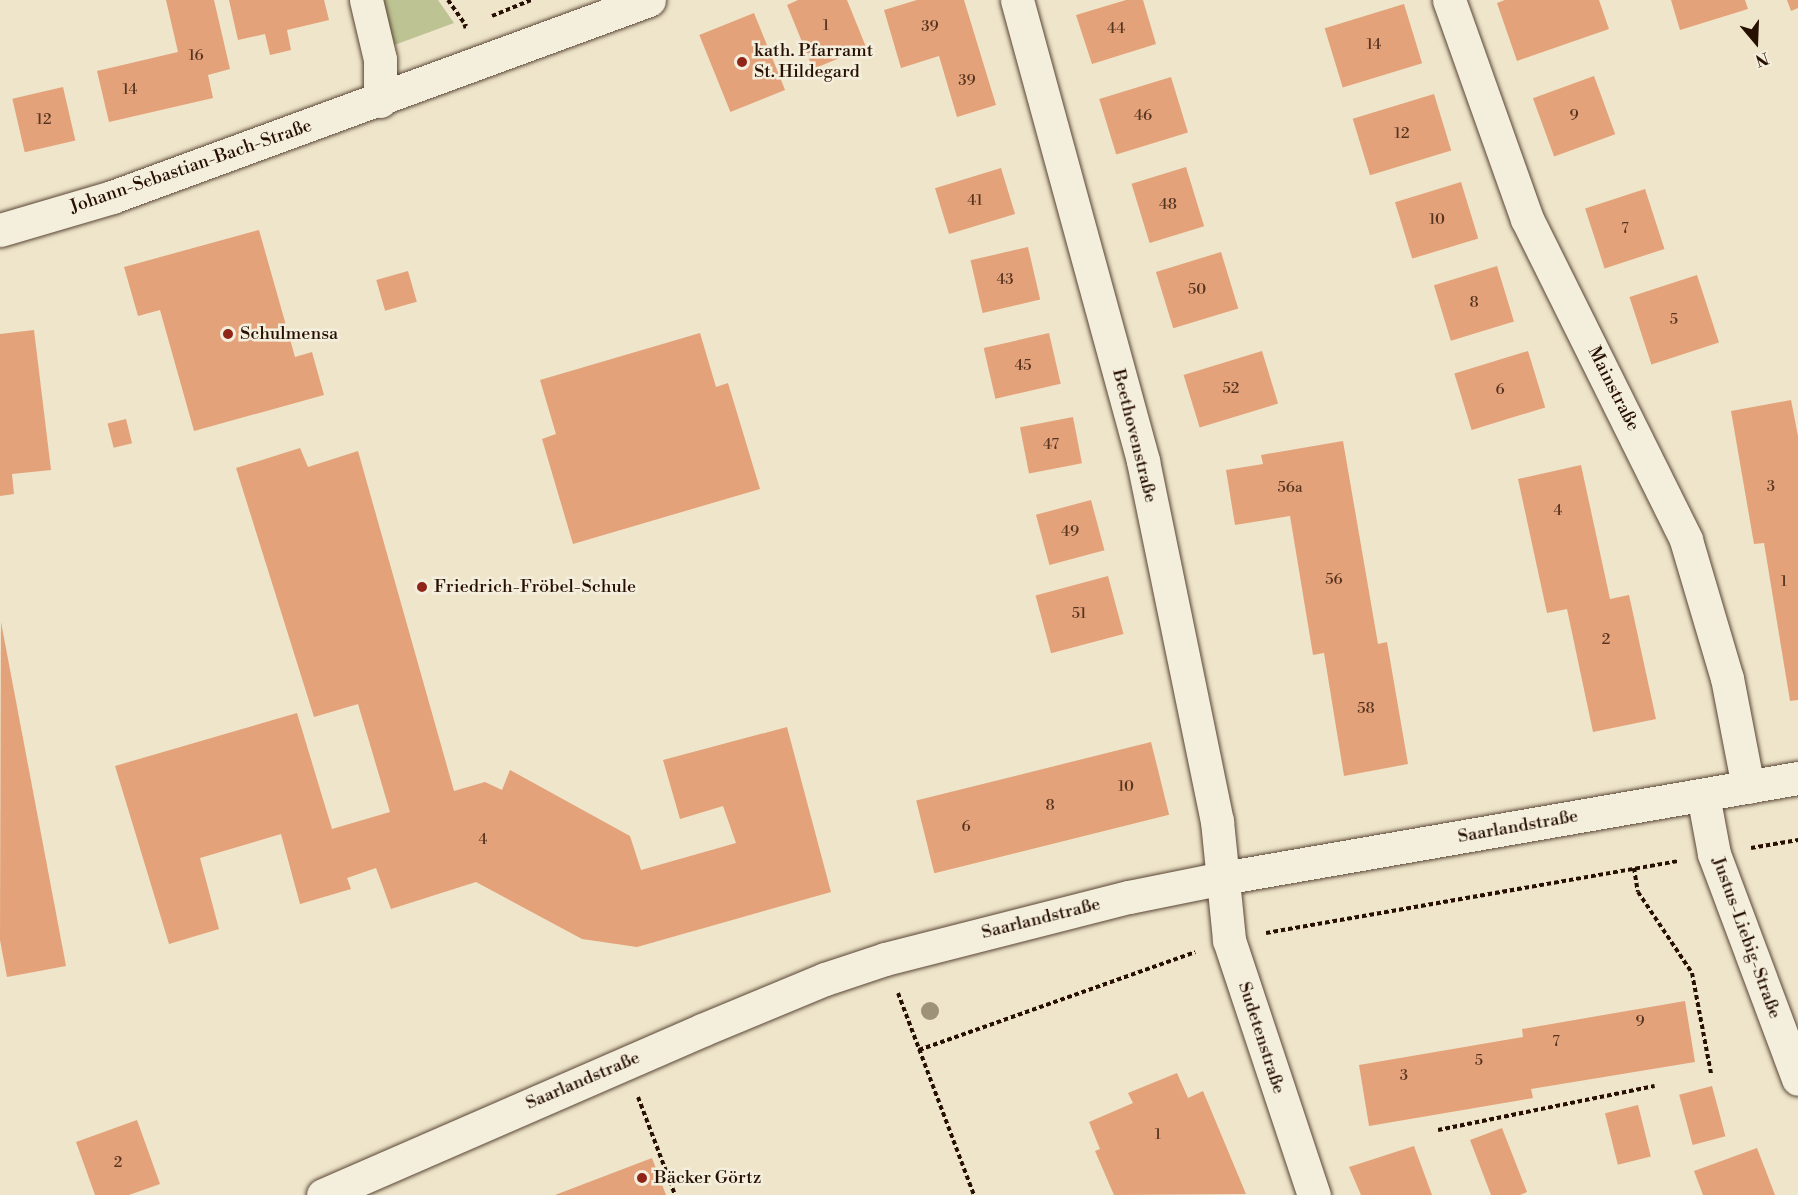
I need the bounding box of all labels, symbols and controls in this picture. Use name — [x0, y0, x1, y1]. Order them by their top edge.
north arrow — [1726, 12, 1786, 72]
house number: 1 — [823, 17, 829, 35]
house number: 39 — [921, 18, 939, 36]
house number: 44 — [1107, 20, 1125, 38]
house number: 14 — [1367, 36, 1381, 54]
place label: kath. Pfarramt St. Hildegard — [754, 41, 873, 84]
house number: 16 — [188, 47, 204, 65]
text: N — [1753, 48, 1771, 71]
marker: kath. Pfarramt St. Hildegard — [735, 55, 749, 69]
house number: 39 — [958, 72, 976, 90]
house number: 14 — [123, 81, 137, 99]
house number: 46 — [1134, 107, 1152, 125]
house number: 9 — [1569, 107, 1579, 125]
house number: 12 — [36, 111, 52, 129]
street label: Johann-Sebastian-Bach-Straße — [67, 115, 315, 219]
house number: 12 — [1394, 125, 1410, 143]
house number: 41 — [967, 192, 983, 210]
house number: 48 — [1159, 196, 1177, 214]
house number: 10 — [1429, 211, 1445, 229]
house number: 7 — [1621, 220, 1629, 238]
house number: 43 — [996, 271, 1014, 289]
house number: 50 — [1188, 281, 1206, 299]
house number: 8 — [1469, 294, 1479, 312]
house number: 5 — [1670, 311, 1678, 329]
place label: Schulmensa — [240, 323, 338, 345]
marker: Schulmensa — [221, 327, 235, 341]
street label: Mainstraße — [1582, 343, 1644, 435]
house number: 45 — [1014, 357, 1032, 375]
street label: Beethovenstraße — [1107, 367, 1161, 505]
house number: 52 — [1223, 380, 1239, 398]
house number: 6 — [1495, 381, 1505, 399]
house number: 47 — [1043, 436, 1059, 454]
house number: 3 — [1767, 478, 1775, 496]
house number: 56a — [1278, 479, 1302, 497]
house number: 4 — [1554, 502, 1562, 520]
house number: 49 — [1061, 523, 1079, 541]
house number: 56 — [1325, 571, 1343, 589]
house number: 1 — [1781, 573, 1787, 591]
place label: Friedrich-Fröbel-Schule — [434, 576, 636, 598]
marker: Friedrich-Fröbel-Schule — [415, 580, 429, 594]
house number: 51 — [1072, 605, 1086, 623]
house number: 2 — [1602, 631, 1610, 649]
house number: 58 — [1357, 700, 1375, 718]
house number: 10 — [1118, 778, 1134, 796]
house number: 8 — [1045, 797, 1055, 815]
street label: Saarlandstraße — [1456, 806, 1580, 848]
house number: 6 — [961, 818, 971, 836]
house number: 4 — [479, 831, 487, 849]
street label: Justus-Liebig-Straße — [1707, 854, 1785, 1022]
street label: Saarlandstraße — [979, 894, 1103, 944]
street label: Sudetenstraße — [1233, 979, 1289, 1097]
house number: 9 — [1635, 1013, 1645, 1031]
house number: 7 — [1552, 1033, 1560, 1051]
street label: Saarlandstraße — [523, 1047, 643, 1115]
house number: 5 — [1475, 1052, 1483, 1070]
house number: 3 — [1400, 1067, 1408, 1085]
house number: 1 — [1155, 1126, 1161, 1144]
house number: 2 — [114, 1154, 122, 1172]
place label: Bäcker Görtz — [654, 1167, 761, 1189]
marker: Bäcker Görtz — [635, 1171, 649, 1185]

